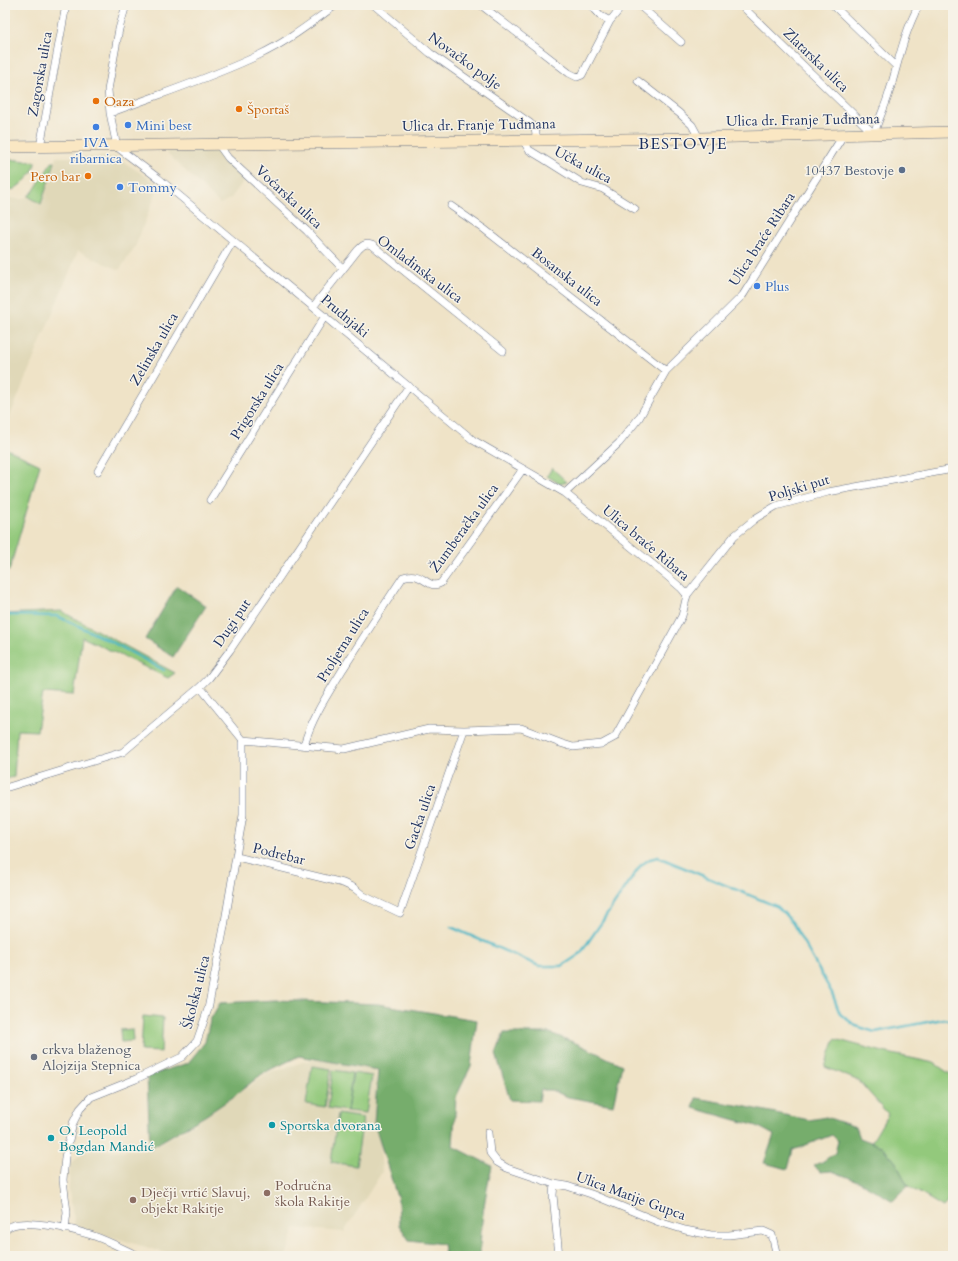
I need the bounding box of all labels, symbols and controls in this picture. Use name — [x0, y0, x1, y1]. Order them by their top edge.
street label: Zlatarska ulica — [779, 24, 853, 96]
street label: Novačko polje — [424, 28, 506, 94]
street label: Zagorska ulica — [23, 30, 57, 118]
place label: Oaza — [104, 92, 134, 111]
marker: Oaza — [91, 96, 101, 106]
place label: Športaš — [247, 100, 290, 119]
marker: Športaš — [234, 104, 244, 114]
street label: Ulica dr. Franje Tuđmana — [726, 109, 880, 131]
street label: Ulica dr. Franje Tuđmana — [402, 114, 556, 136]
place label: Mini best — [136, 116, 192, 135]
marker: Mini best — [123, 120, 133, 130]
marker: IVA ribarnica — [91, 122, 101, 132]
place label: IVA ribarnica — [70, 133, 122, 168]
district label: BESTOVJE — [638, 133, 728, 155]
street label: Učka ulica — [551, 142, 615, 188]
street label: Voćarska ulica — [251, 161, 327, 233]
place label: 10437 Bestovje — [804, 161, 894, 180]
marker: 10437 Bestovje — [897, 165, 907, 175]
place label: Pero bar — [30, 167, 81, 186]
marker: Pero bar — [83, 171, 93, 181]
place label: Tommy — [128, 178, 178, 197]
marker: Tommy — [115, 182, 125, 192]
street label: Ulica braće Ribara — [724, 188, 800, 290]
street label: Omladinska ulica — [373, 231, 467, 307]
street label: Bosanska ulica — [528, 243, 606, 311]
place label: Plus — [765, 277, 790, 296]
marker: Plus — [752, 281, 762, 291]
street label: Prudnjaki — [317, 290, 373, 342]
street label: Zelinska ulica — [125, 309, 183, 389]
street label: Prigorska ulica — [226, 359, 288, 443]
street label: Poljski put — [766, 470, 832, 506]
street label: Žumberačka ulica — [425, 480, 503, 576]
street label: Ulica braće Ribara — [598, 501, 694, 585]
street label: Dugi put — [209, 595, 255, 651]
street label: Proljetna ulica — [313, 604, 373, 686]
street label: Gacka ulica — [400, 782, 440, 852]
street label: Podrebar — [251, 838, 308, 870]
street label: Školska ulica — [178, 953, 214, 1031]
place label: crkva blaženog Alojzija Stepnica — [42, 1040, 141, 1075]
marker: crkva blaženog Alojzija Stepnica — [29, 1052, 39, 1062]
place label: Sportska dvorana — [280, 1116, 381, 1135]
marker: Sportska dvorana — [267, 1120, 277, 1130]
place label: O. Leopold Bogdan Mandić — [59, 1121, 154, 1156]
marker: O. Leopold Bogdan Mandić — [46, 1133, 56, 1143]
street label: Ulica Matije Gupca — [574, 1167, 688, 1225]
place label: Područna škola Rakitje — [275, 1176, 350, 1211]
place label: Dječji vrtić Slavuj, objekt Rakitje — [141, 1183, 250, 1218]
marker: Područna škola Rakitje — [262, 1188, 272, 1198]
marker: Dječji vrtić Slavuj, objekt Rakitje — [128, 1195, 138, 1205]

